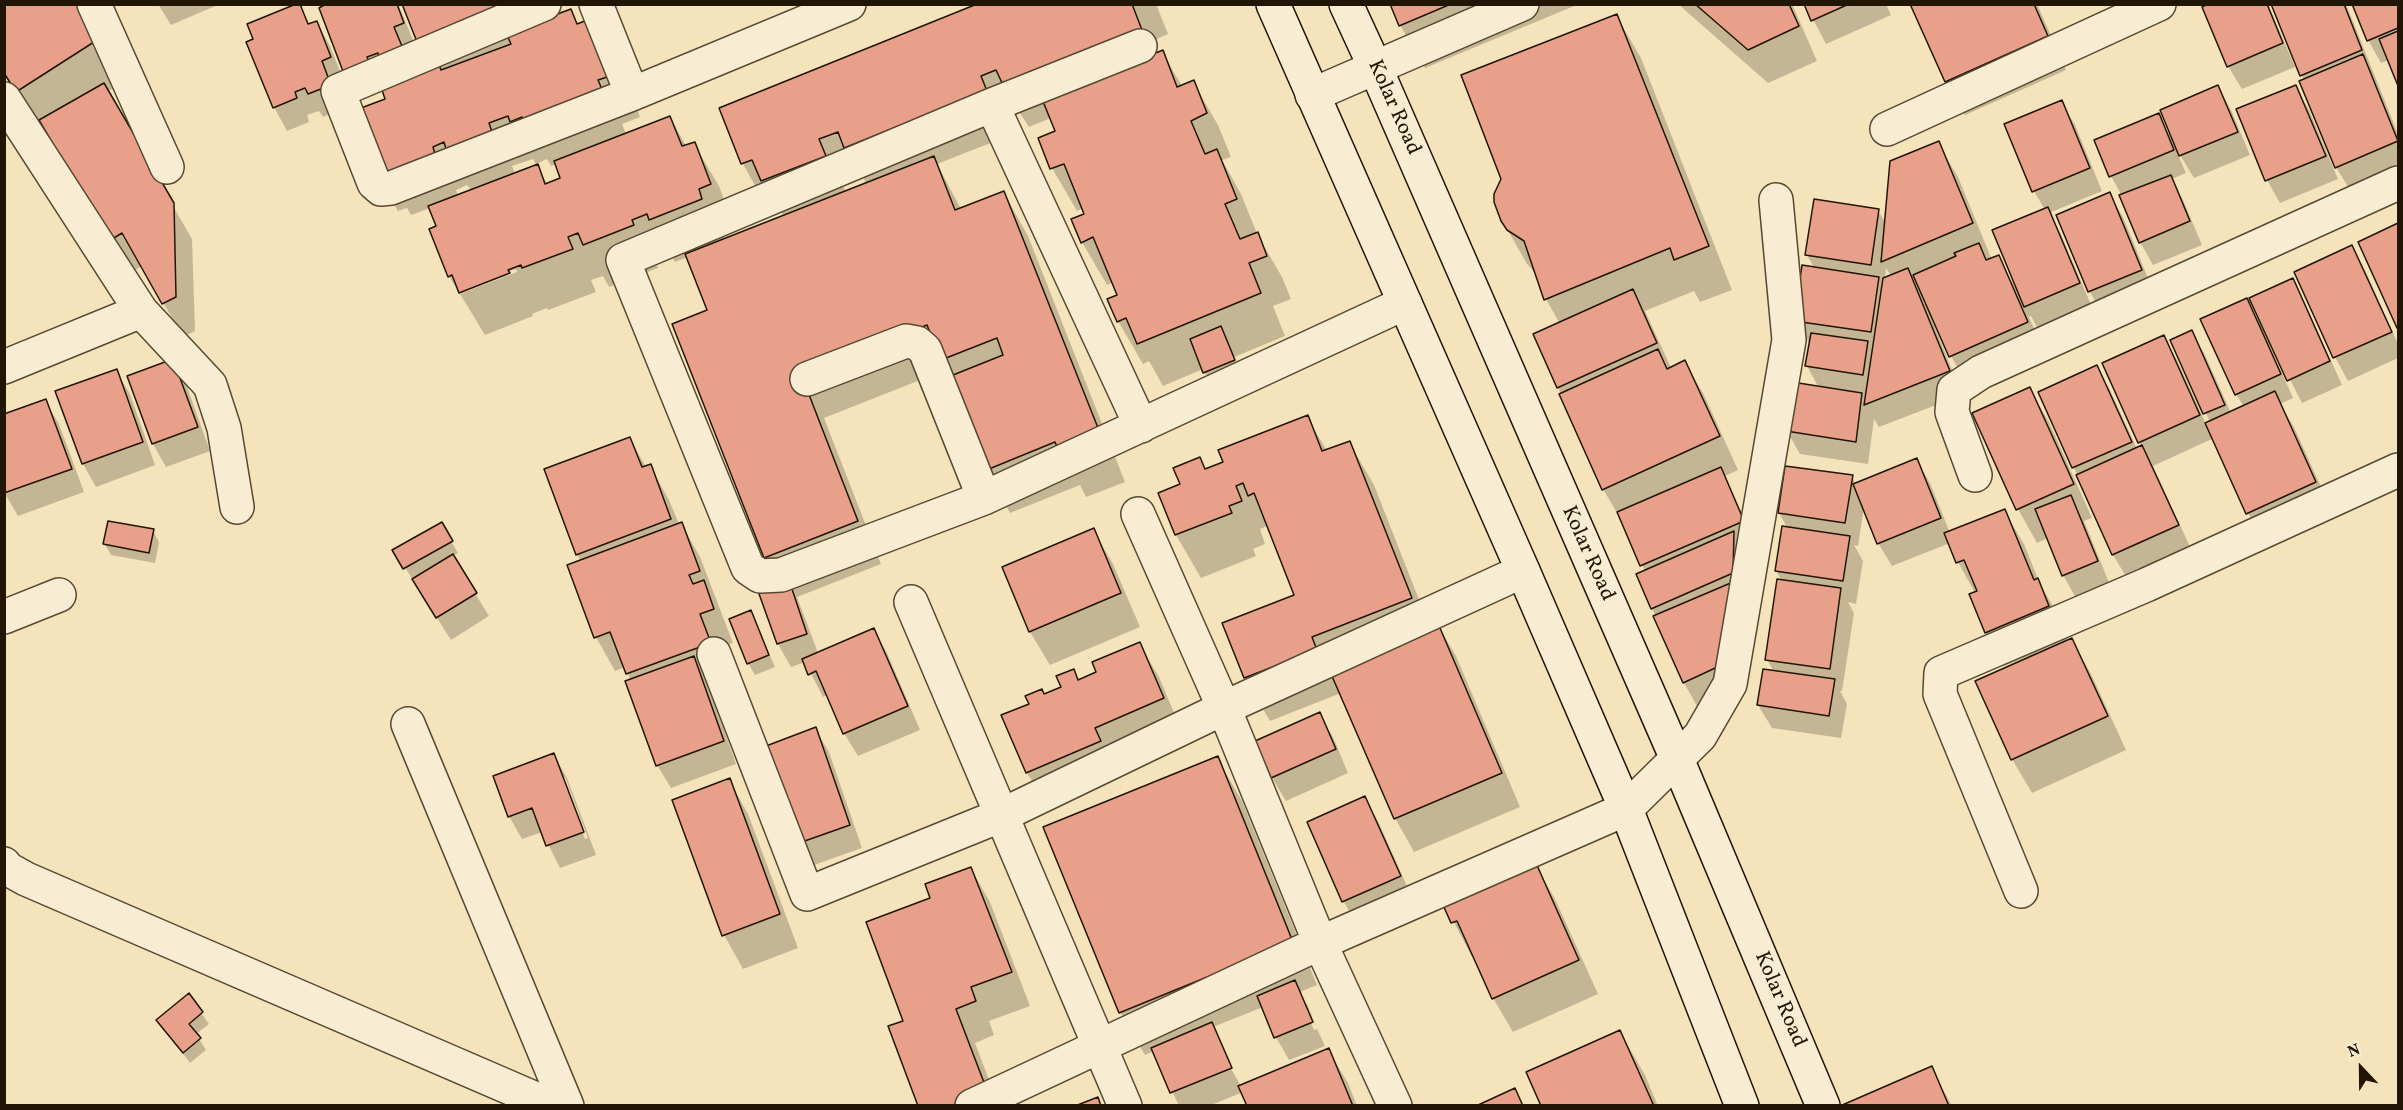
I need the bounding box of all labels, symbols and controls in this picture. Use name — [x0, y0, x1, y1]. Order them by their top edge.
street label: Kolar Road — [1361, 57, 1425, 159]
street label: Kolar Road — [1555, 503, 1619, 605]
street label: Kolar Road — [1748, 948, 1810, 1052]
north arrow — [2331, 1038, 2391, 1098]
text: N — [2345, 1039, 2364, 1064]

